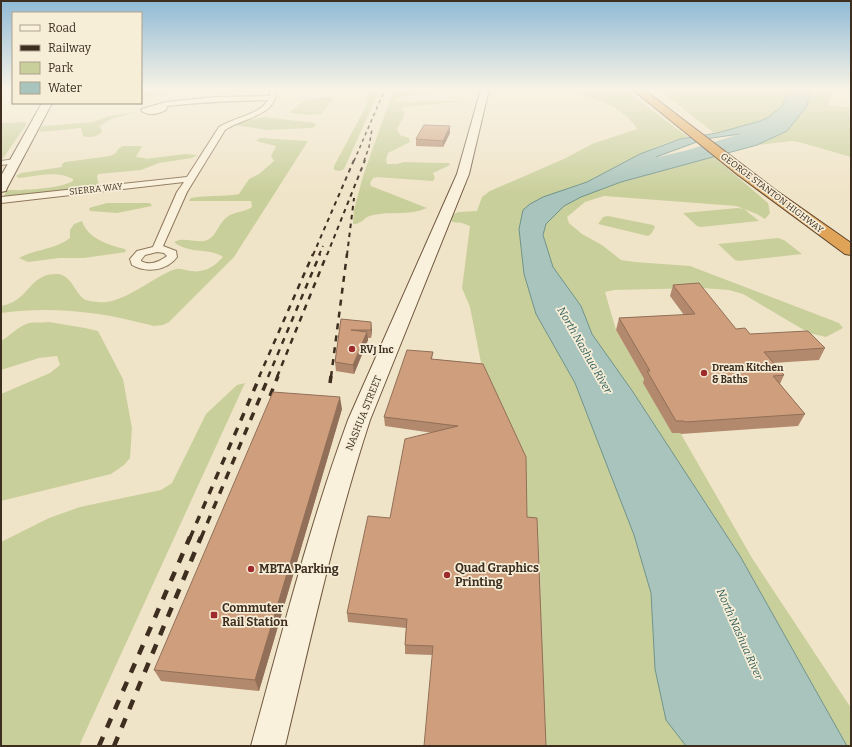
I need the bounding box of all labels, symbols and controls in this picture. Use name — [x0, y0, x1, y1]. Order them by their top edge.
legend — [12, 12, 142, 104]
text: Road — [48, 21, 76, 35]
text: Railway — [48, 41, 92, 55]
text: Park — [48, 61, 74, 75]
text: Water — [48, 81, 83, 95]
street label: GEORGE STANTON HIGHWAY — [719, 151, 825, 235]
street label: SIERRA WAY — [69, 181, 123, 197]
water label: North Nashua River — [554, 305, 615, 396]
marker: RVJ Inc — [347, 344, 357, 354]
place label: RVJ Inc — [360, 344, 394, 356]
place label: Dream Kitchen & Baths — [712, 362, 784, 386]
marker: Dream Kitchen & Baths — [699, 368, 709, 378]
street label: NASHUA STREET — [343, 374, 385, 453]
place label: Quad Graphics Printing — [455, 561, 539, 589]
place label: MBTA Parking — [259, 562, 339, 576]
marker: MBTA Parking — [246, 564, 256, 574]
marker: Quad Graphics Printing — [442, 570, 452, 580]
water label: North Nashua River — [714, 587, 766, 682]
place label: Commuter Rail Station — [222, 601, 288, 629]
marker: Commuter Rail Station — [209, 610, 219, 620]

